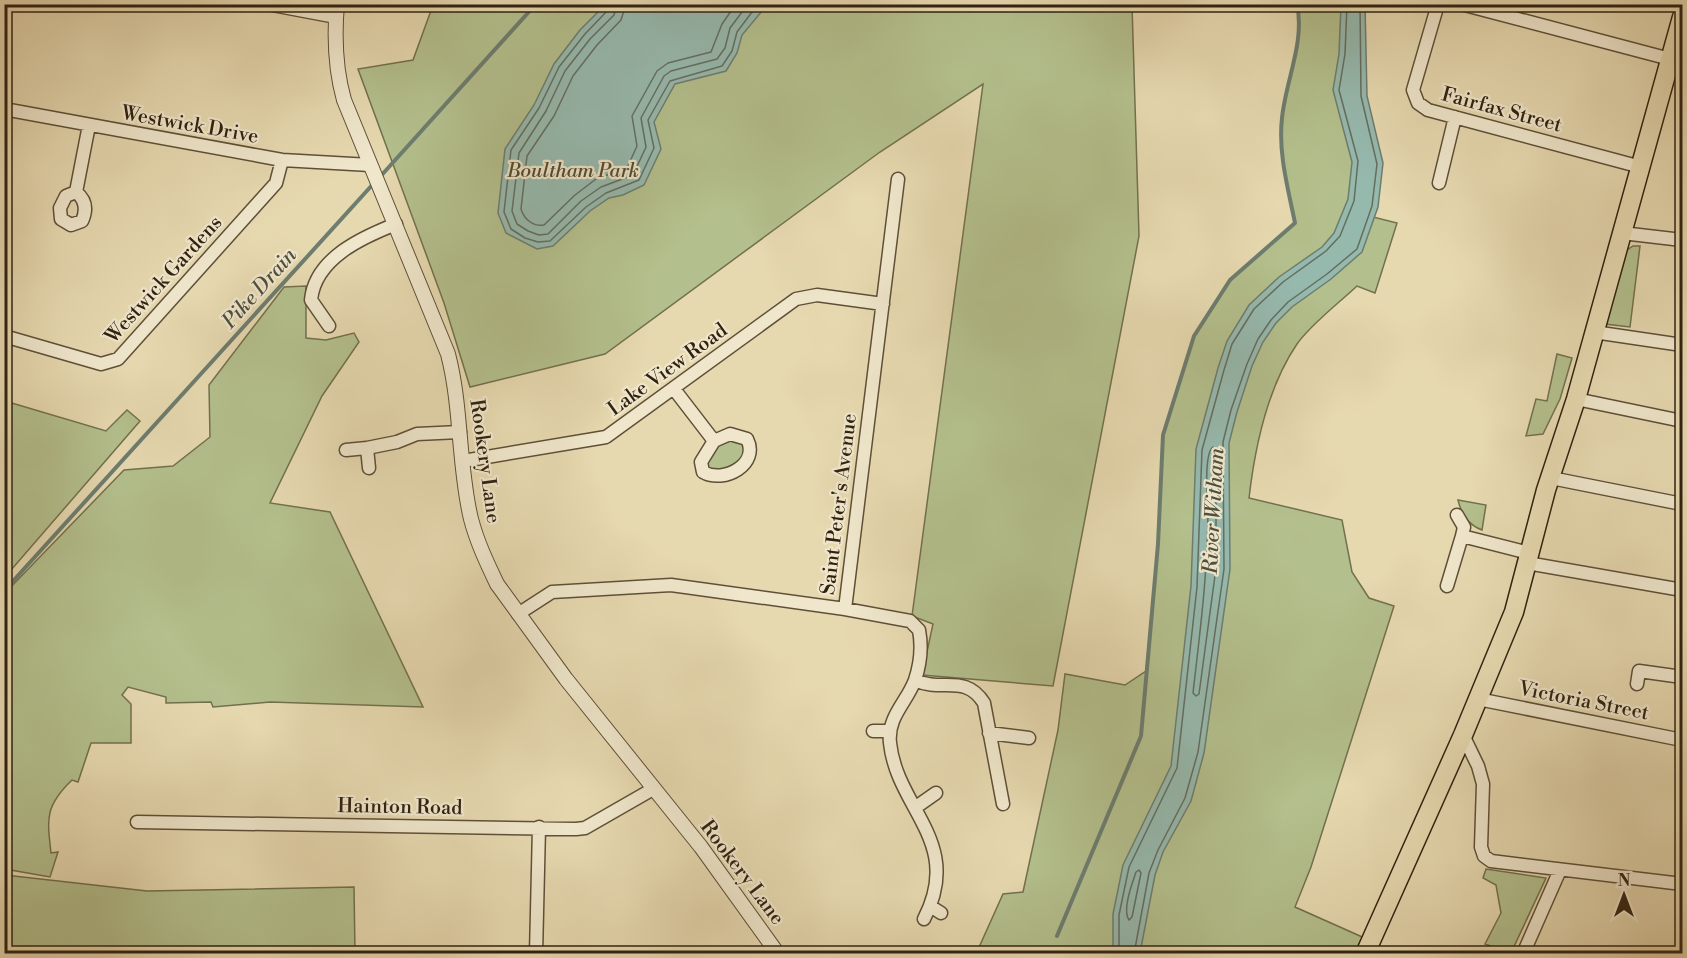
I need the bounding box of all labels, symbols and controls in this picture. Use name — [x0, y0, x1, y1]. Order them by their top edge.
street label: Fairfax Street — [1439, 82, 1565, 139]
street label: Westwick Drive — [118, 101, 260, 150]
park label: Boultham Park — [506, 159, 639, 184]
street label: Westwick Gardens — [99, 211, 228, 350]
water label: Pike Drain — [216, 243, 303, 335]
street label: Lake View Road — [603, 318, 733, 422]
street label: Rookery Lane — [463, 398, 506, 525]
street label: Saint Peter's Avenue — [816, 412, 863, 596]
water label: River Witham — [1198, 446, 1230, 576]
street label: Victoria Street — [1515, 676, 1651, 726]
street label: Hainton Road — [337, 794, 463, 821]
street label: Rookery Lane — [694, 815, 789, 930]
north arrow — [1594, 865, 1654, 925]
text: N — [1618, 871, 1631, 891]

